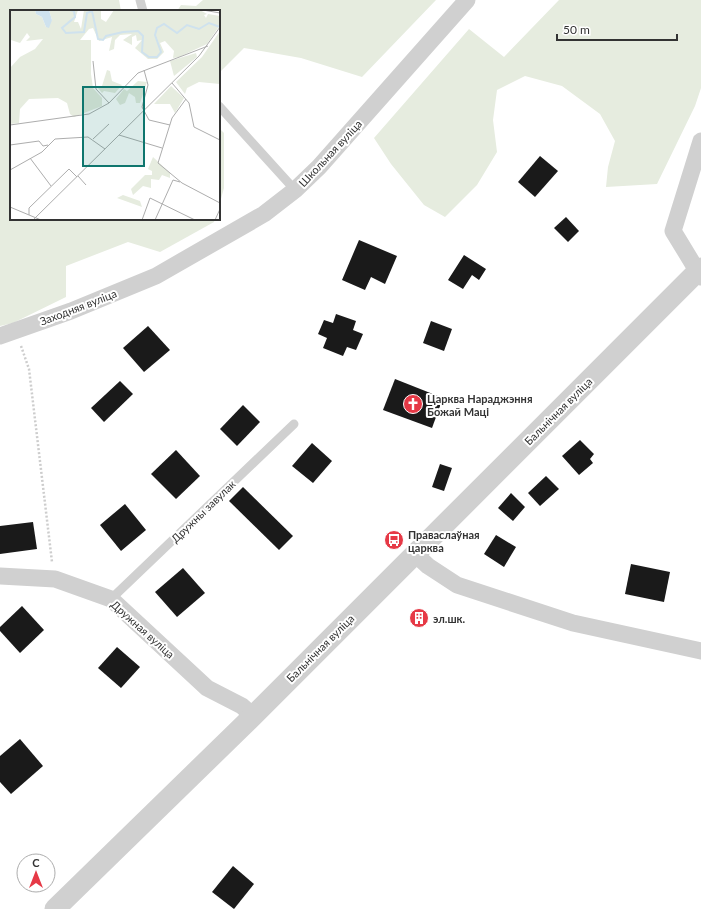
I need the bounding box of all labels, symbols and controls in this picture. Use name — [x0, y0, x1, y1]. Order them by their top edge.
inset map — [10, 10, 220, 220]
scale bar — [557, 16, 677, 42]
text: 50 m — [563, 22, 590, 37]
street label: Школьная вуліца — [296, 117, 364, 189]
street label: Заходняя вуліца — [38, 286, 118, 328]
street label: Бальнічная вуліца — [522, 375, 594, 447]
place label: Царква Нараджэння Божай Маці — [427, 392, 532, 418]
church icon: Царква Нараджэння Божай Маці — [402, 393, 424, 415]
street label: Дружны завулак — [168, 477, 238, 545]
place label: Праваслаўная царква — [408, 528, 480, 554]
bus stop icon: Праваслаўная царква — [383, 529, 405, 551]
street label: Дружная вуліца — [109, 597, 177, 661]
building icon: эл.шк. — [408, 607, 430, 629]
street label: Бальнічная вуліца — [284, 612, 356, 684]
place label: эл.шк. — [433, 612, 466, 625]
north arrow — [16, 853, 56, 893]
text: С — [32, 856, 40, 869]

